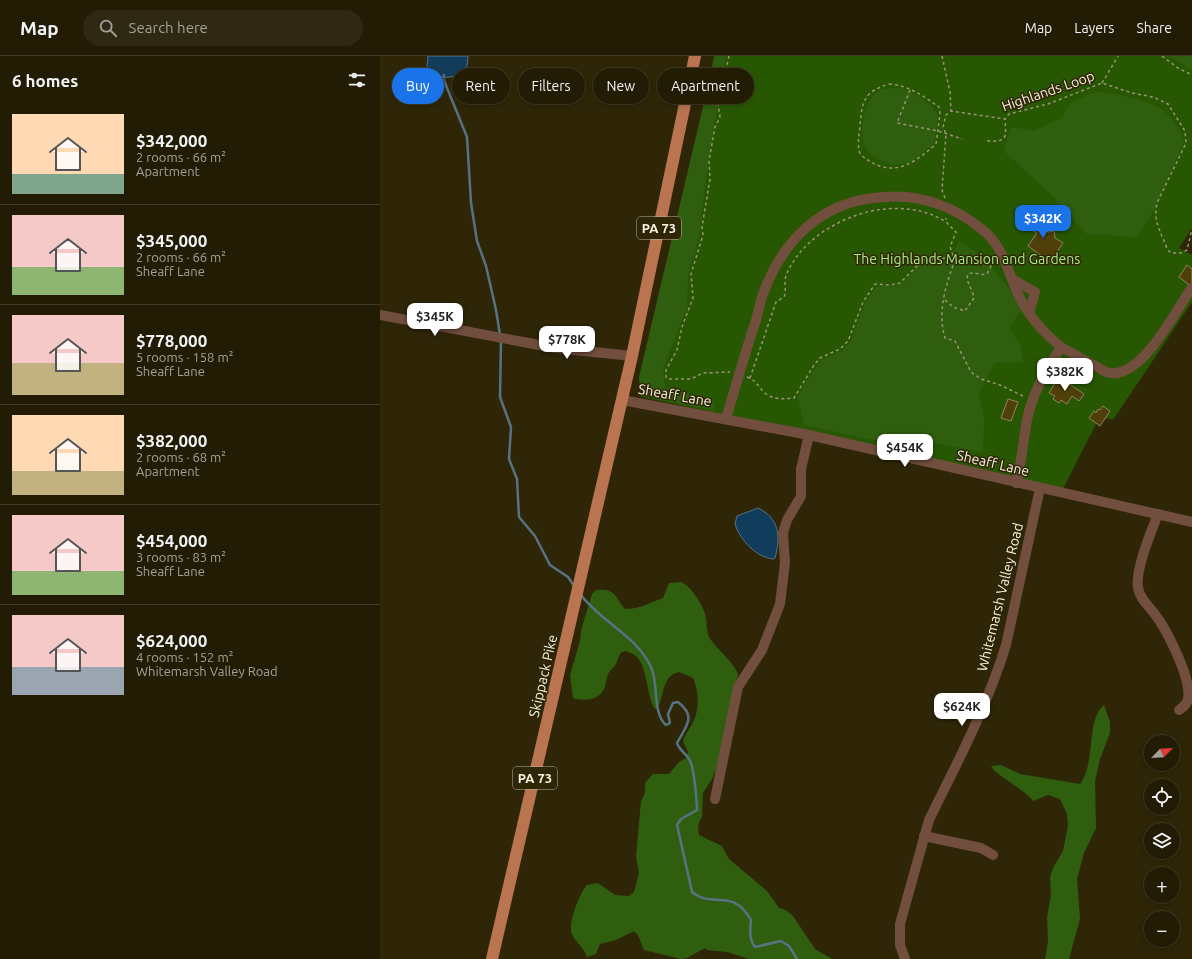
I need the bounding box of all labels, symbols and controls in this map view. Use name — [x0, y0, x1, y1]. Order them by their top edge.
search box — [83, 10, 363, 46]
text: Map — [20, 17, 59, 39]
icon: search — [97, 17, 119, 39]
text: Search here — [129, 19, 208, 36]
text: Map — [1025, 20, 1052, 36]
text: Layers — [1074, 20, 1114, 36]
text: Share — [1136, 20, 1172, 36]
chip: Buy — [392, 68, 444, 104]
chip: Rent — [452, 68, 510, 104]
chip: Filters — [518, 68, 585, 104]
chip: New — [593, 68, 649, 104]
chip: Apartment — [657, 68, 754, 104]
street label: Highlands Loop — [999, 68, 1097, 114]
icon: filters — [346, 69, 368, 91]
text: 6 homes — [12, 71, 78, 90]
icon: home — [44, 130, 92, 178]
text: $342,000 — [136, 131, 207, 150]
text: 2 rooms · 66 m² — [136, 150, 226, 164]
text: Apartment — [136, 164, 200, 178]
pin: $342K — [1015, 205, 1071, 239]
text: $342K — [1024, 211, 1062, 225]
road number: PA 73 — [637, 217, 681, 239]
icon: home — [44, 231, 92, 279]
text: $345,000 — [136, 231, 207, 250]
text: 2 rooms · 66 m² — [136, 250, 226, 264]
park label: The Highlands Mansion and Gardens — [854, 251, 1080, 267]
text: Sheaff Lane — [136, 264, 205, 278]
pin: $345K — [407, 303, 463, 337]
text: $345K — [416, 309, 454, 323]
pin: $778K — [539, 326, 595, 360]
icon: home — [44, 331, 92, 379]
text: $778,000 — [136, 331, 207, 350]
text: $778K — [548, 332, 586, 346]
text: 5 rooms · 158 m² — [136, 350, 233, 364]
pin: $382K — [1037, 358, 1093, 392]
text: Sheaff Lane — [136, 364, 205, 378]
text: $382K — [1046, 364, 1084, 378]
street label: Sheaff Lane — [637, 381, 713, 409]
icon: home — [44, 431, 92, 479]
text: $382,000 — [136, 431, 207, 450]
pin: $454K — [877, 434, 933, 468]
text: $454K — [886, 440, 924, 454]
street label: Sheaff Lane — [955, 447, 1031, 479]
text: 2 rooms · 68 m² — [136, 450, 226, 464]
text: Apartment — [136, 464, 200, 478]
street label: Whitemarsh Valley Road — [974, 521, 1026, 673]
icon: home — [44, 531, 92, 579]
text: $454,000 — [136, 531, 207, 550]
text: 3 rooms · 83 m² — [136, 550, 226, 564]
text: Sheaff Lane — [136, 564, 205, 578]
icon: home — [44, 631, 92, 679]
text: $624,000 — [136, 631, 207, 650]
street label: Skippack Pike — [526, 633, 560, 719]
text: 4 rooms · 152 m² — [136, 650, 233, 664]
text: Whitemarsh Valley Road — [136, 664, 278, 678]
pin: $624K — [934, 693, 990, 727]
text: $624K — [943, 699, 981, 713]
north arrow — [1144, 735, 1180, 771]
map controls — [1144, 735, 1180, 947]
road number: PA 73 — [513, 767, 557, 789]
button: locate — [1144, 779, 1180, 815]
button: layers — [1144, 823, 1180, 859]
button: + — [1144, 867, 1180, 903]
button: − — [1144, 911, 1180, 947]

